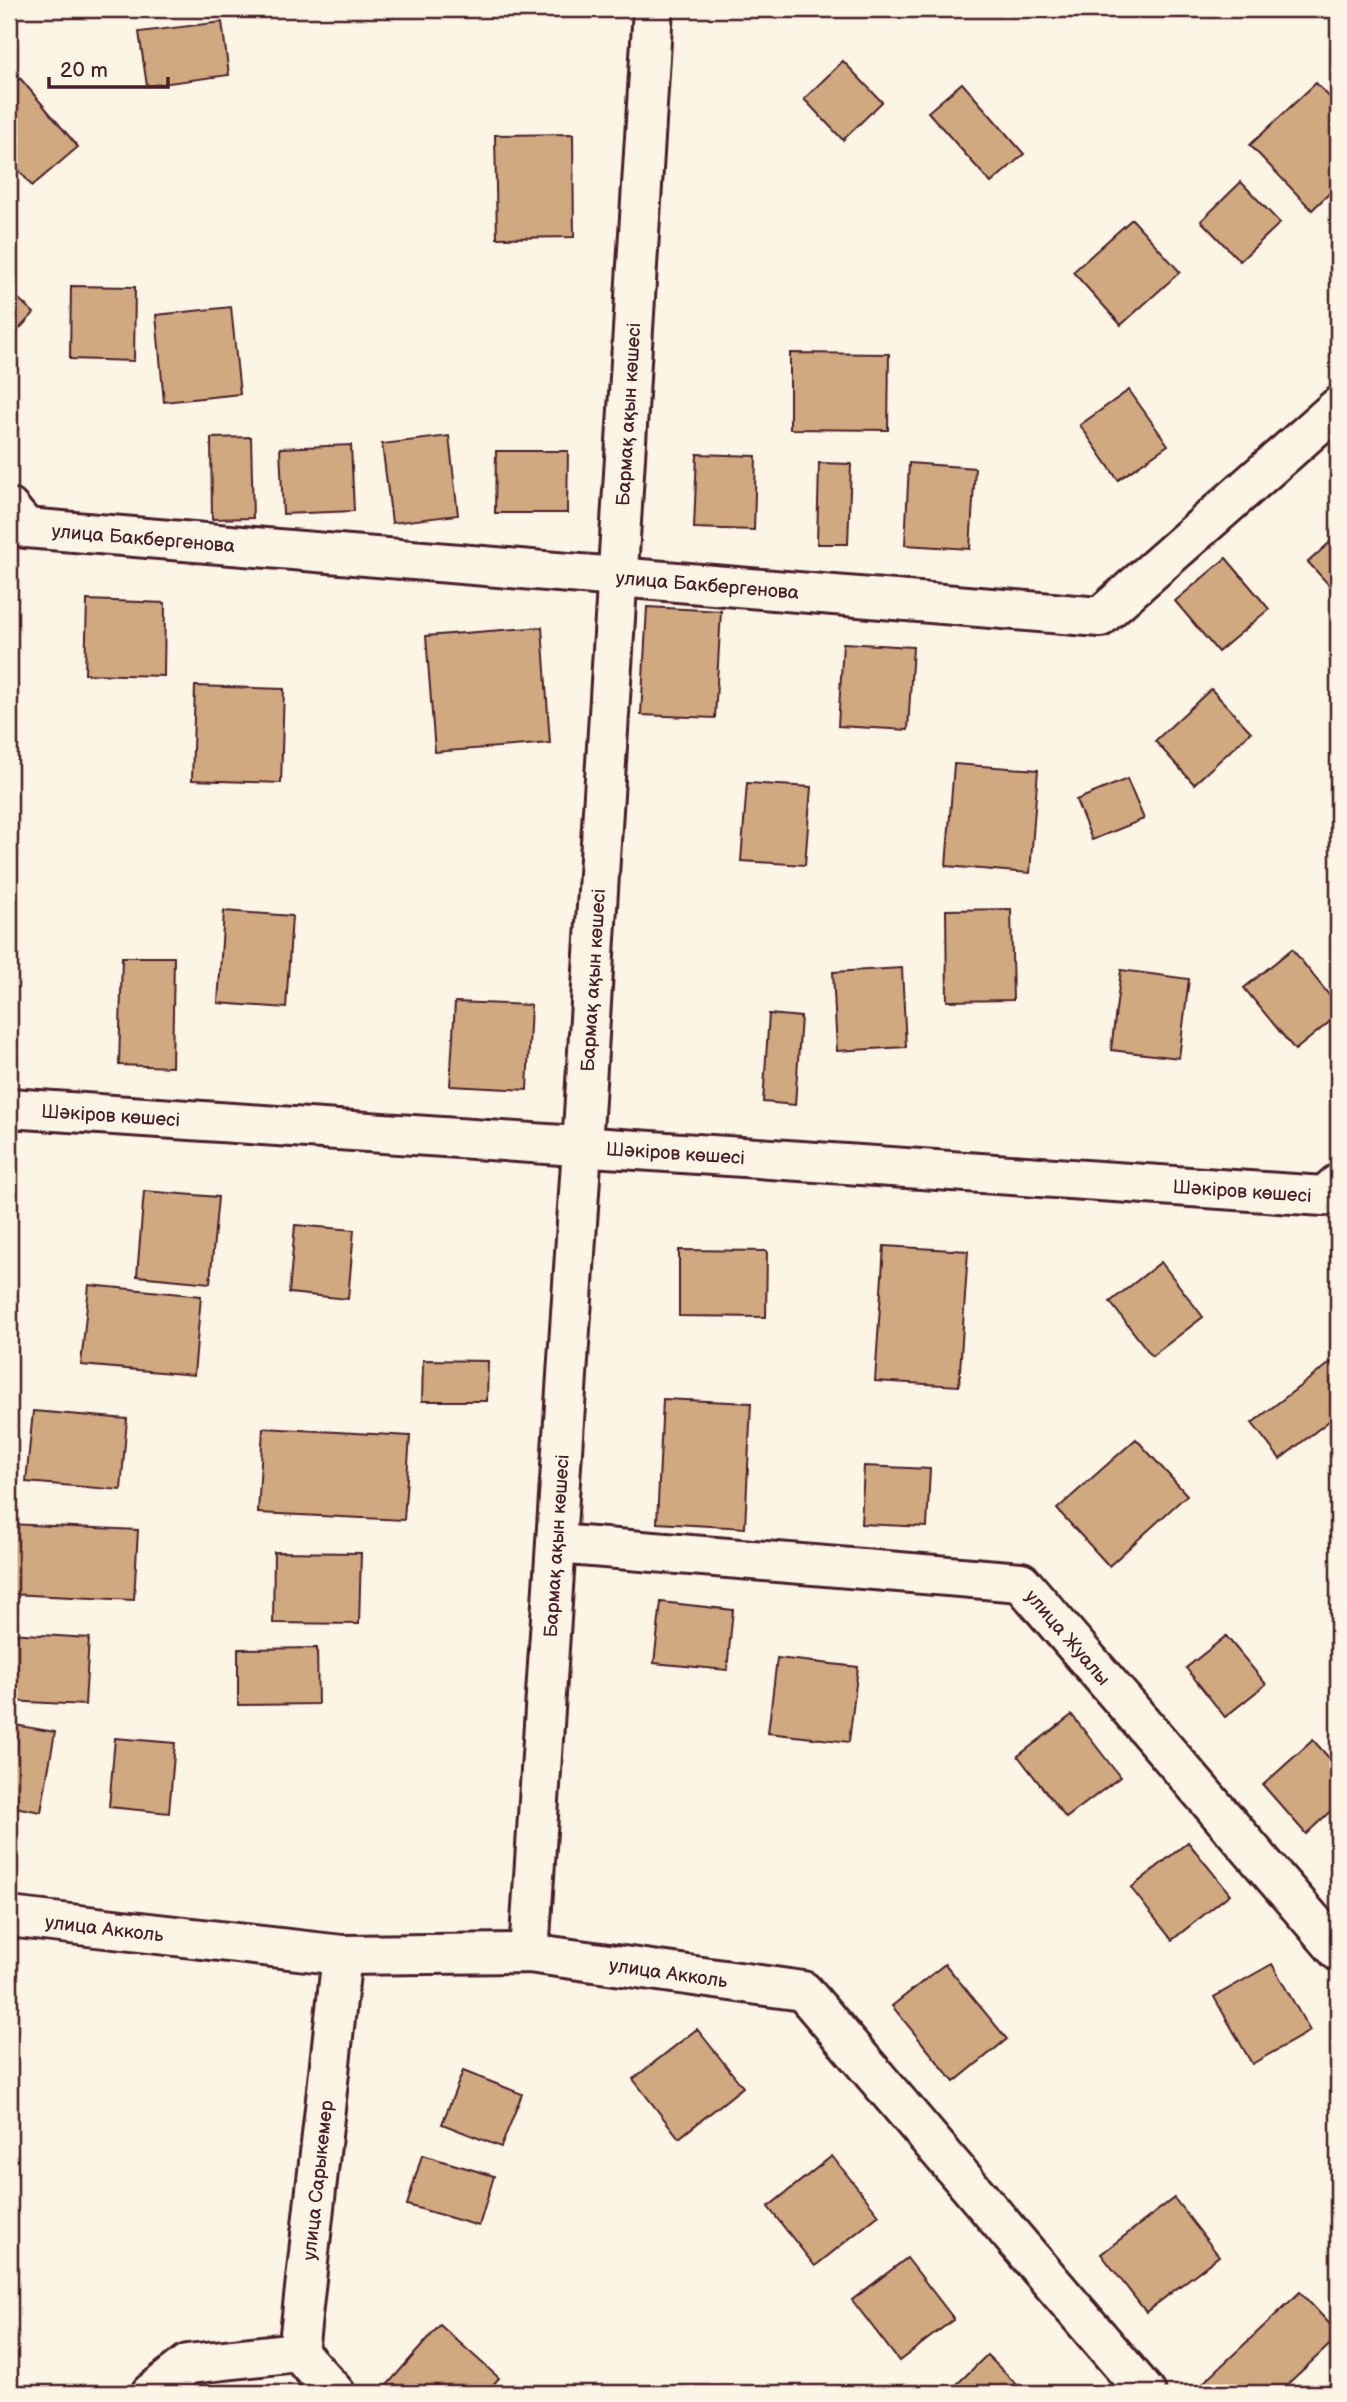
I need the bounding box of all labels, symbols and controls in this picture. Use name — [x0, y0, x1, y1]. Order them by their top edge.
scale bar — [49, 46, 168, 90]
text: 20 m — [60, 58, 108, 83]
street label: Бармақ ақын көшесі — [612, 322, 646, 507]
street label: улица Бакбергенова — [51, 520, 236, 558]
street label: улица Бакбергенова — [615, 567, 800, 605]
street label: Бармақ ақын көшесі — [577, 888, 611, 1072]
street label: Шәкіров көшесі — [40, 1100, 181, 1132]
street label: Шәкіров көшесі — [605, 1138, 746, 1170]
street label: Шәкіров көшесі — [1172, 1176, 1312, 1208]
street label: Бармақ ақын көшесі — [540, 1454, 575, 1638]
street label: улица Жуалы — [1020, 1585, 1115, 1691]
street label: улица Акколь — [44, 1911, 165, 1948]
street label: улица Акколь — [608, 1954, 729, 1993]
street label: улица Сарыкемер — [298, 2099, 339, 2262]

